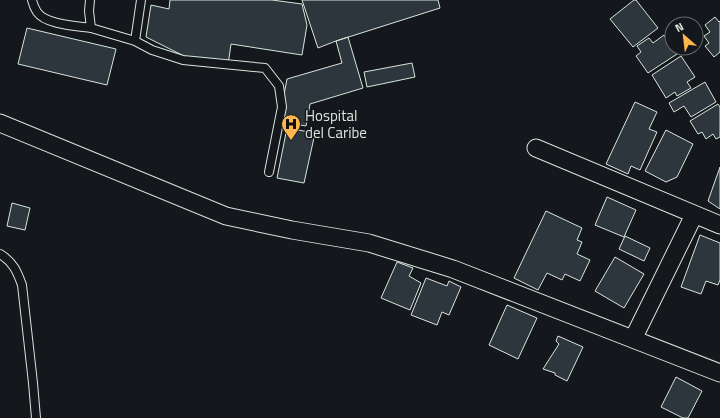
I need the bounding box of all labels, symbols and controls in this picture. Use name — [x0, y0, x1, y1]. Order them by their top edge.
north arrow — [664, 16, 704, 56]
text: N — [672, 18, 686, 36]
place label: Hospital del Caribe — [305, 104, 367, 144]
hospital icon: Hospital del Caribe — [280, 113, 302, 141]

